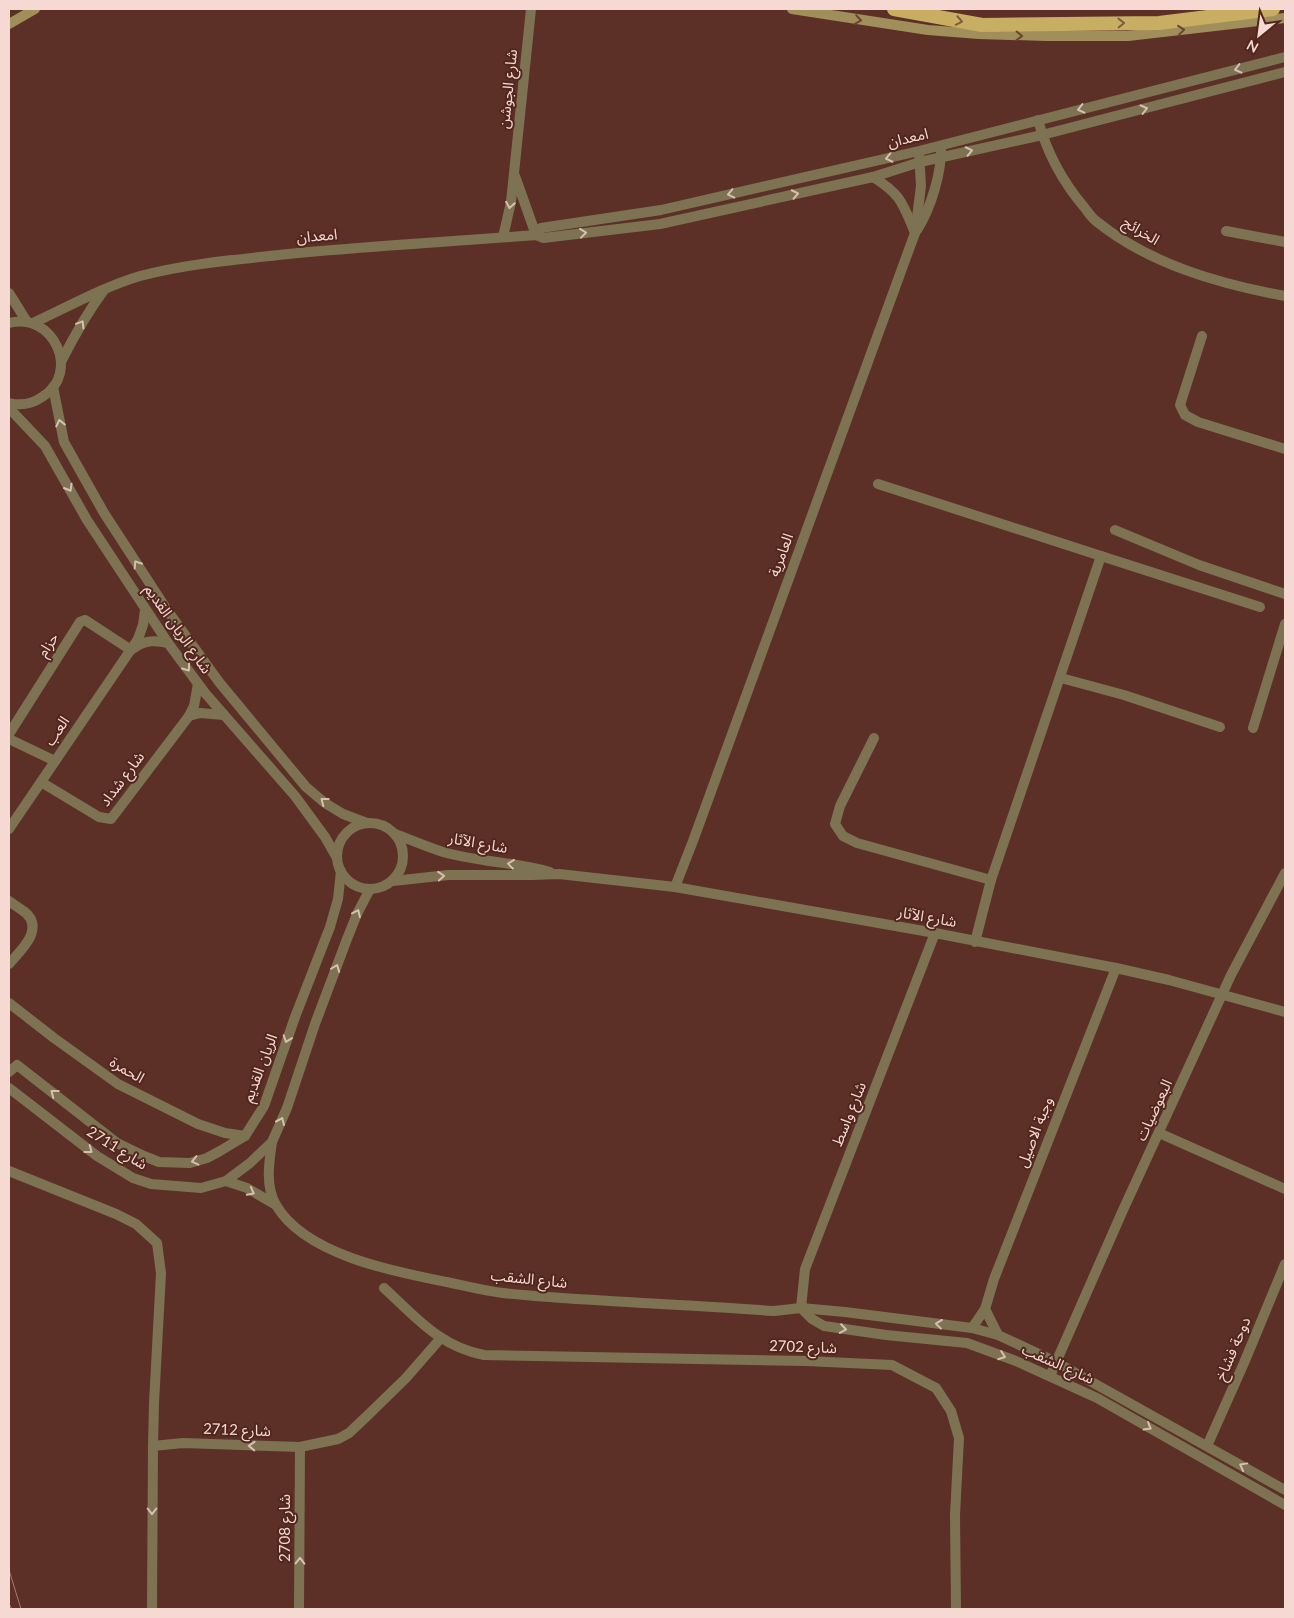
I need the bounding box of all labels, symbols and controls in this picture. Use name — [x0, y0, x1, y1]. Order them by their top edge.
north arrow — [1234, 10, 1284, 60]
one-way arrow — [854, 14, 862, 25]
one-way arrow — [955, 15, 964, 26]
one-way arrow — [1118, 18, 1126, 28]
one-way arrow — [1178, 25, 1186, 36]
one-way arrow — [1016, 30, 1024, 41]
text: N — [1244, 37, 1261, 57]
street label: شارع الجوشن — [494, 48, 524, 130]
one-way arrow — [1234, 63, 1243, 74]
one-way arrow — [1076, 103, 1085, 114]
one-way arrow — [1140, 104, 1148, 115]
street label: امعدان — [886, 124, 930, 151]
one-way arrow — [965, 146, 974, 157]
one-way arrow — [885, 152, 894, 163]
one-way arrow — [726, 188, 735, 199]
one-way arrow — [790, 189, 799, 200]
one-way arrow — [505, 201, 516, 210]
street label: الخرائج — [1118, 212, 1163, 252]
street label: امعدان — [296, 224, 338, 247]
one-way arrow — [580, 228, 588, 239]
one-way arrow — [74, 321, 84, 330]
one-way arrow — [55, 418, 65, 427]
one-way arrow — [63, 483, 73, 492]
street label: العامرية — [764, 531, 797, 579]
one-way arrow — [134, 561, 143, 570]
street label: شارع الريان القديم — [138, 580, 216, 679]
street label: حزام — [33, 629, 64, 662]
one-way arrow — [181, 662, 190, 672]
street label: العب — [40, 712, 73, 749]
street label: شارع شداد — [95, 747, 151, 812]
one-way arrow — [321, 799, 330, 807]
street label: شارع الآثار — [446, 828, 509, 860]
one-way arrow — [507, 859, 515, 870]
one-way arrow — [437, 871, 445, 882]
street label: شارع الآثار — [895, 902, 958, 934]
one-way arrow — [351, 909, 362, 918]
one-way arrow — [330, 964, 340, 973]
street label: الريان القديم — [238, 1031, 283, 1105]
one-way arrow — [283, 1034, 293, 1043]
street label: الحمرة — [106, 1052, 148, 1087]
street label: البعوضيات — [1131, 1076, 1176, 1144]
street label: شارع واسط — [827, 1079, 873, 1150]
one-way arrow — [51, 1091, 60, 1099]
street label: وجبة الاصيل — [1012, 1094, 1057, 1170]
one-way arrow — [275, 1117, 286, 1126]
street label: شارع 2711 — [82, 1122, 151, 1176]
one-way arrow — [83, 1144, 92, 1152]
one-way arrow — [191, 1155, 200, 1166]
one-way arrow — [246, 1185, 255, 1195]
street label: شارع الشقب — [489, 1265, 569, 1295]
street label: دوحة فشاخ — [1211, 1314, 1257, 1385]
one-way arrow — [935, 1319, 943, 1330]
one-way arrow — [839, 1323, 847, 1334]
street label: شارع 2702 — [769, 1336, 838, 1360]
street label: شارع الشقب — [1018, 1339, 1098, 1391]
one-way arrow — [997, 1350, 1006, 1360]
street label: شارع 2712 — [203, 1419, 272, 1443]
one-way arrow — [1143, 1421, 1152, 1431]
one-way arrow — [247, 1440, 255, 1451]
one-way arrow — [1239, 1463, 1248, 1473]
street label: شارع 2708 — [275, 1494, 297, 1562]
one-way arrow — [147, 1507, 157, 1515]
one-way arrow — [295, 1556, 305, 1564]

